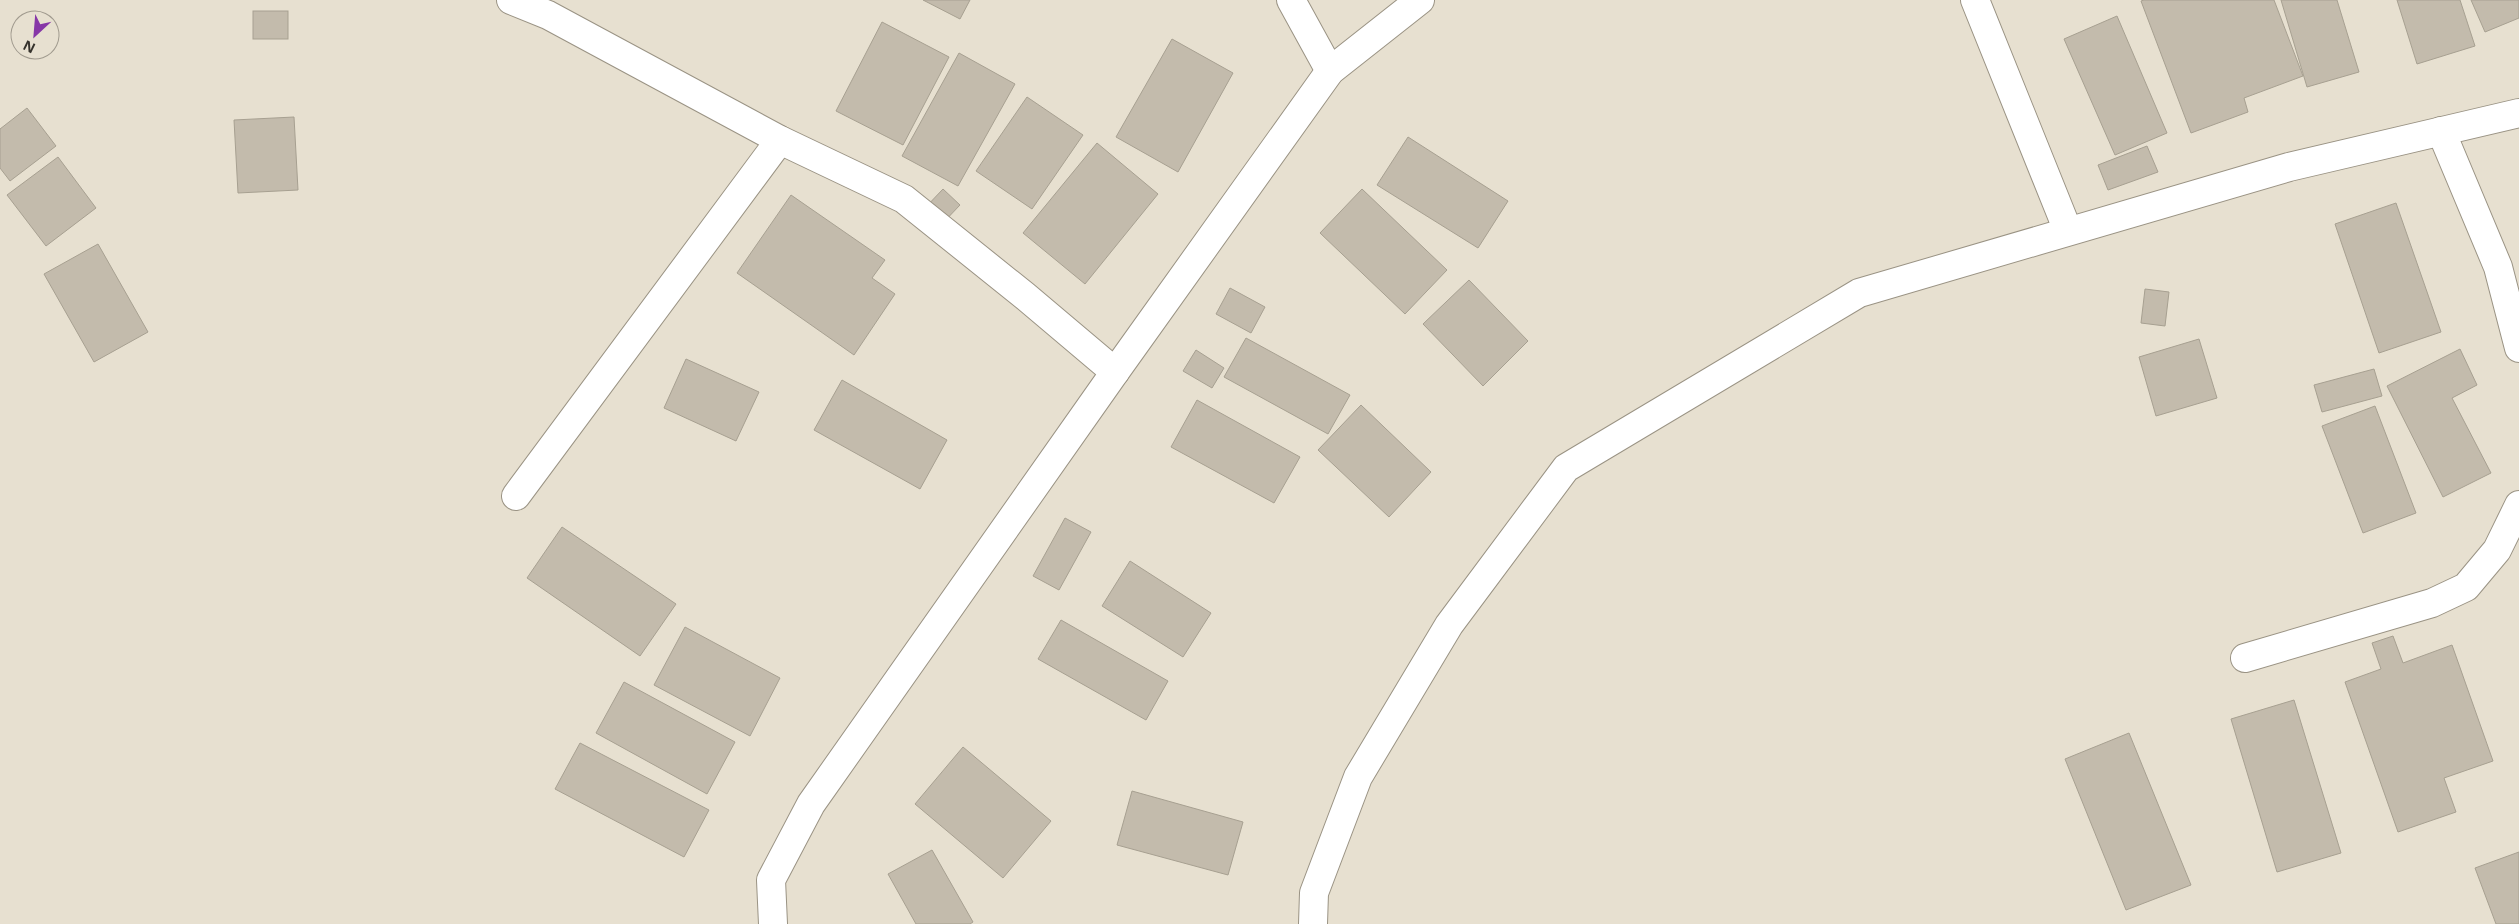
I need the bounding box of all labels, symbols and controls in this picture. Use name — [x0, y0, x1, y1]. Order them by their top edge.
north arrow — [10, 10, 60, 60]
text: N — [20, 36, 38, 58]

